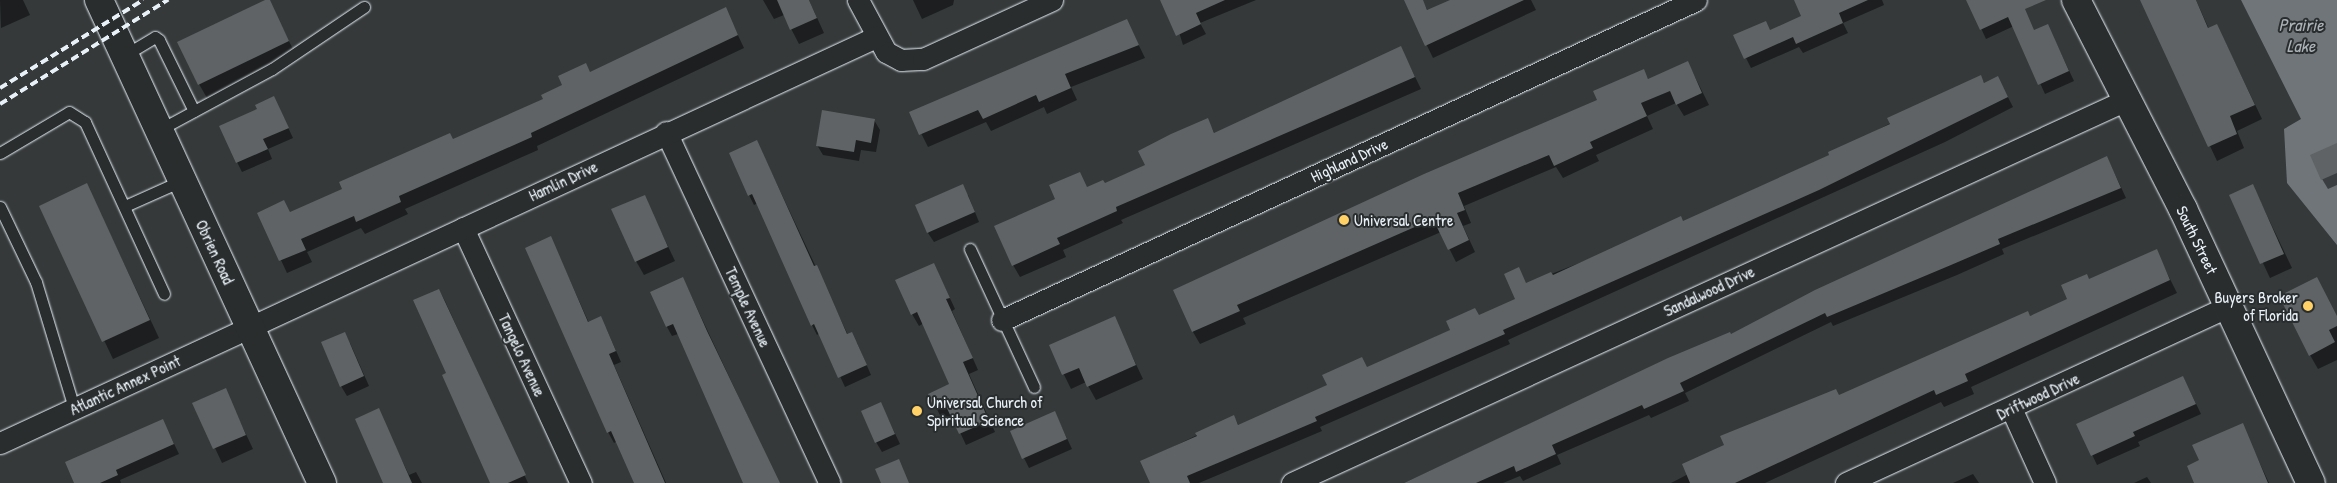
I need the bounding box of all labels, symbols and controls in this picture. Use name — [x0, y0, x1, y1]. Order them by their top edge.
water label: Prairie Lake — [2279, 15, 2323, 58]
street label: Highland Drive — [1307, 134, 1391, 186]
street label: Hamlin Drive — [526, 157, 600, 205]
street label: South Street — [2172, 203, 2222, 277]
place label: Universal Centre — [1354, 210, 1453, 230]
marker: Universal Centre — [1338, 214, 1350, 226]
street label: Obrien Road — [192, 217, 238, 287]
street label: Sandalwood Drive — [1661, 262, 1757, 320]
street label: Temple Avenue — [721, 264, 775, 350]
place label: Buyers Broker of Florida — [2214, 287, 2298, 325]
marker: Buyers Broker of Florida — [2302, 300, 2314, 312]
street label: Tangelo Avenue — [494, 310, 550, 400]
street label: Atlantic Annex Point — [67, 351, 183, 419]
street label: Driftwood Drive — [1994, 369, 2082, 423]
place label: Universal Church of Spiritual Science — [927, 392, 1043, 430]
marker: Universal Church of Spiritual Science — [911, 405, 923, 417]

